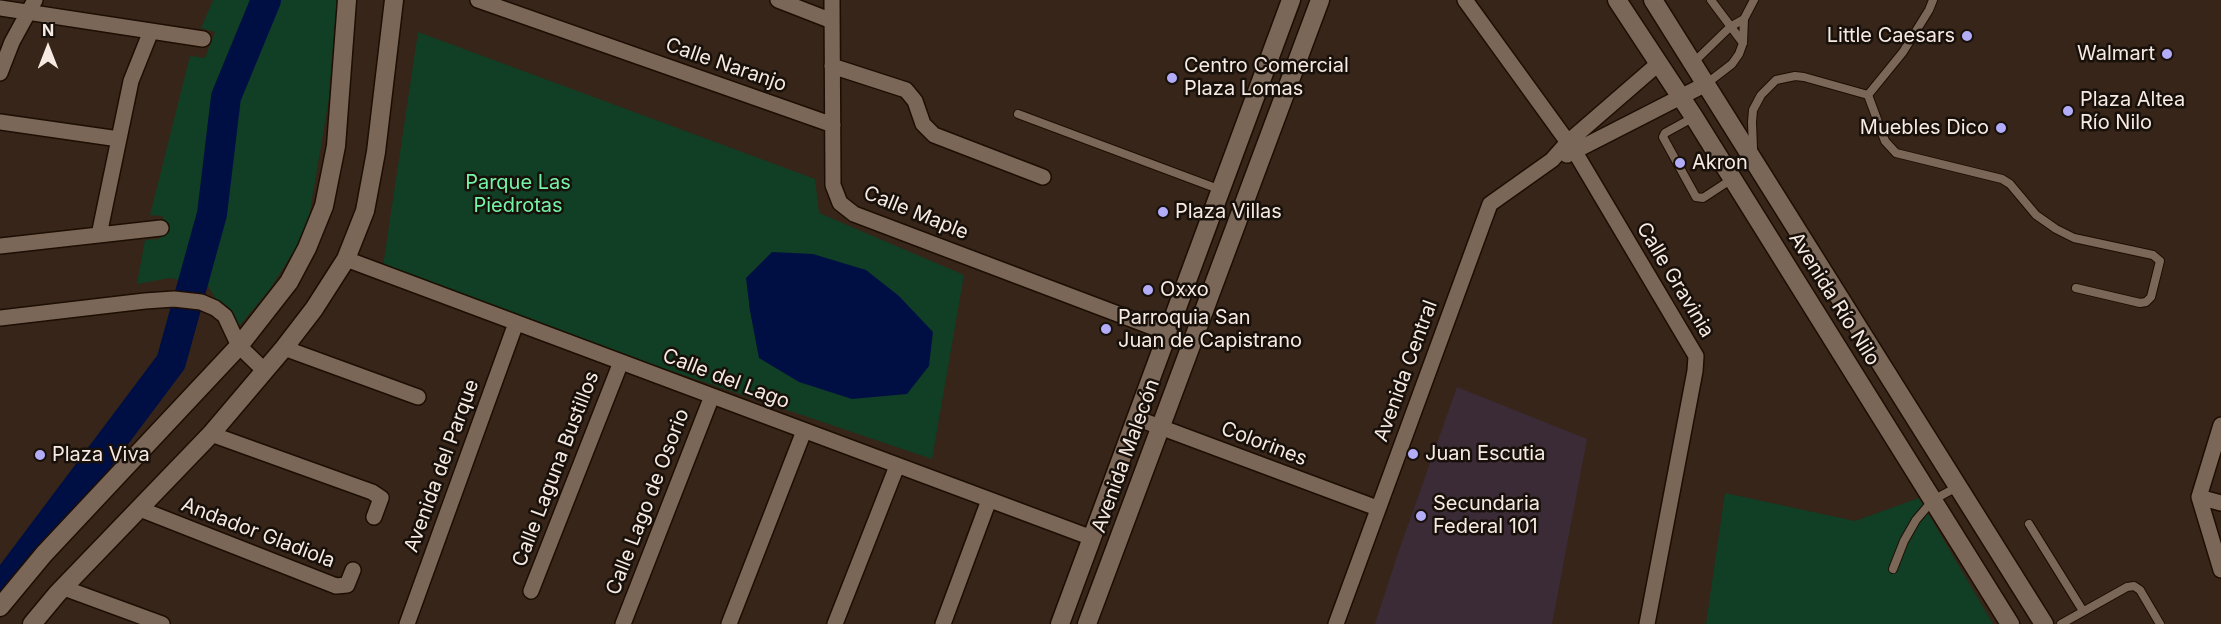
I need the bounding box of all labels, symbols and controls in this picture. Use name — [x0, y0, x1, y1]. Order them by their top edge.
north arrow — [18, 18, 78, 78]
text: N — [42, 20, 54, 40]
place label: Little Caesars — [1827, 24, 1955, 48]
marker: Little Caesars — [1960, 29, 1974, 43]
street label: Calle Naranjo — [662, 33, 790, 97]
place label: Walmart — [2077, 42, 2155, 66]
marker: Walmart — [2160, 47, 2174, 61]
place label: Centro Comercial Plaza Lomas — [1184, 54, 1349, 101]
marker: Centro Comercial Plaza Lomas — [1165, 71, 1179, 85]
place label: Plaza Altea Río Nilo — [2080, 88, 2185, 135]
marker: Plaza Altea Río Nilo — [2061, 104, 2075, 118]
place label: Muebles Dico — [1860, 116, 1989, 140]
marker: Muebles Dico — [1994, 121, 2008, 135]
place label: Akron — [1692, 151, 1748, 175]
marker: Akron — [1673, 156, 1687, 170]
park label: Parque Las Piedrotas — [465, 171, 571, 218]
street label: Calle Maple — [860, 181, 972, 245]
place label: Plaza Villas — [1175, 200, 1282, 224]
marker: Plaza Villas — [1156, 205, 1170, 219]
street label: Calle Gravinia — [1631, 218, 1719, 342]
street label: Avenida Río Nilo — [1783, 228, 1885, 370]
place label: Oxxo — [1160, 278, 1209, 302]
marker: Oxxo — [1141, 283, 1155, 297]
street label: Avenida Central — [1369, 297, 1443, 445]
place label: Parroquia San Juan de Capistrano — [1118, 306, 1302, 353]
marker: Parroquia San Juan de Capistrano — [1099, 322, 1113, 336]
street label: Calle del Lago — [659, 344, 793, 414]
street label: Calle Laguna Bustillos — [508, 368, 604, 570]
street label: Avenida del Parque — [400, 376, 484, 556]
street label: Avenida Malecón — [1087, 376, 1165, 536]
street label: Calle Lago de Osorio — [601, 406, 695, 598]
street label: Colorines — [1218, 417, 1310, 471]
place label: Juan Escutia — [1425, 442, 1545, 466]
place label: Plaza Viva — [52, 443, 150, 467]
marker: Juan Escutia — [1406, 447, 1420, 461]
marker: Plaza Viva — [33, 448, 47, 462]
place label: Secundaria Federal 101 — [1433, 492, 1540, 539]
street label: Andador Gladiola — [178, 493, 338, 573]
marker: Secundaria Federal 101 — [1414, 509, 1428, 523]

